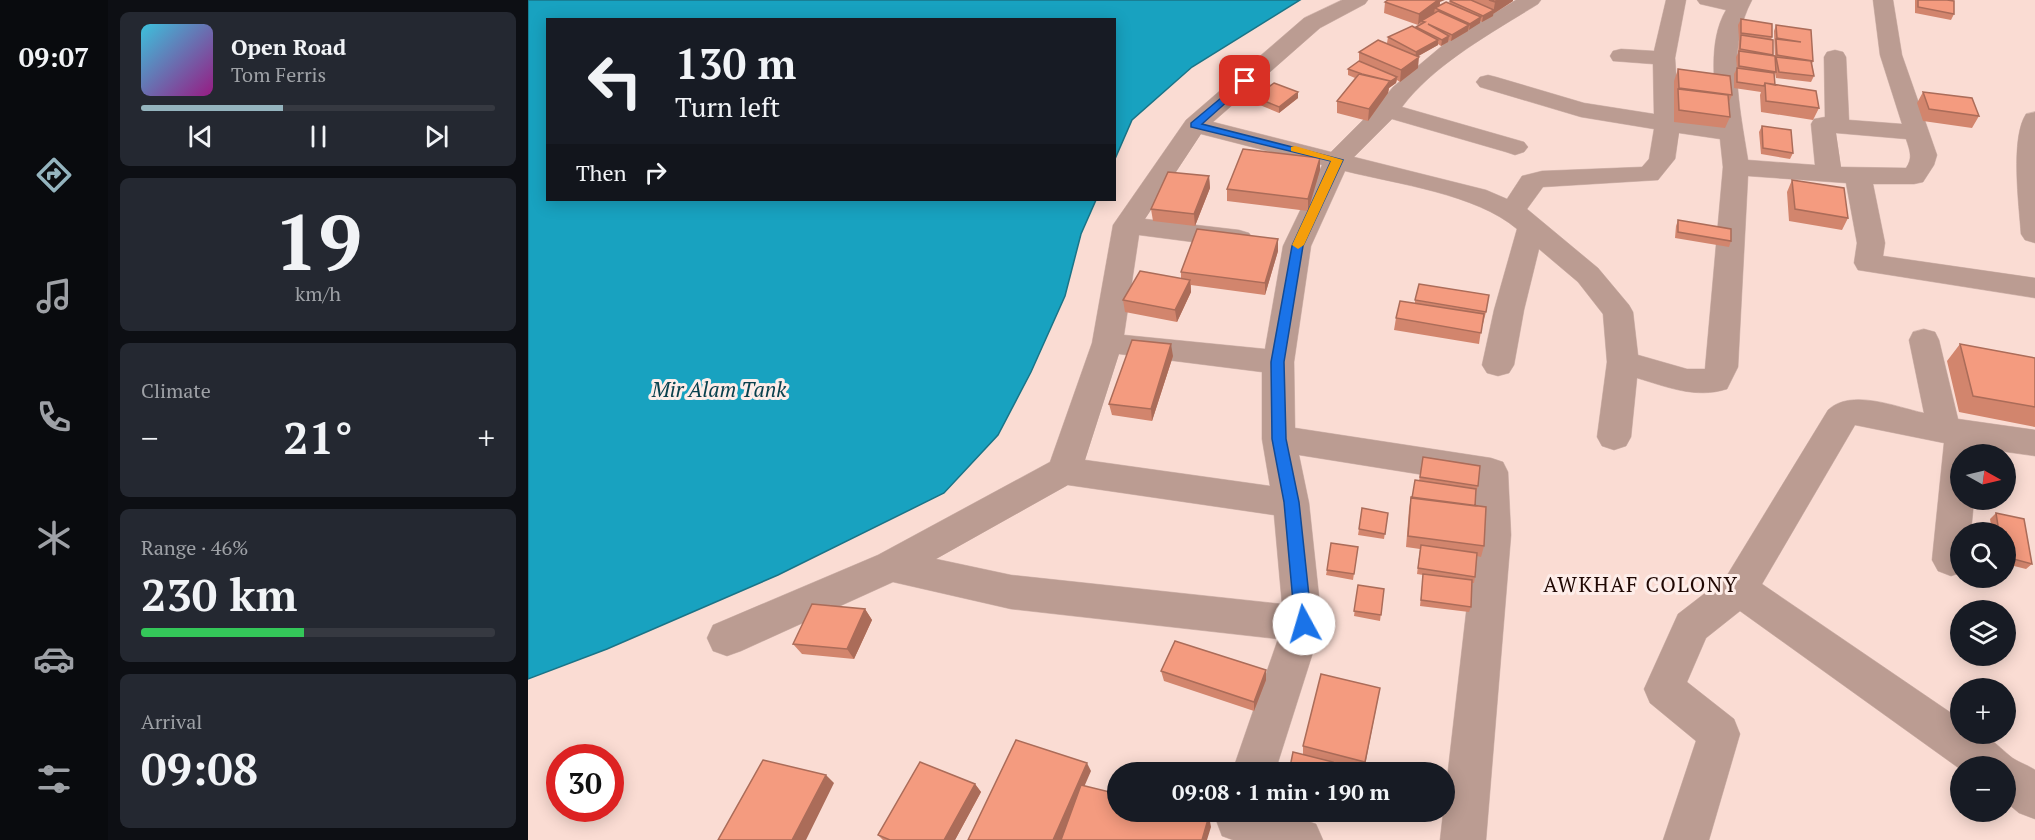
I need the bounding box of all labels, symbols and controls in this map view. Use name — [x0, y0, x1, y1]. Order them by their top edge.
text: Open Road — [231, 32, 346, 61]
text: 130 m — [675, 35, 796, 91]
text: 09:07 — [19, 39, 89, 75]
icon: left — [576, 42, 654, 120]
pin — [1219, 55, 1270, 106]
text: Tom Ferris — [231, 61, 326, 88]
icon: arrive — [1228, 64, 1261, 97]
text: Turn left — [675, 89, 780, 125]
icon: previous — [184, 120, 217, 153]
icon: pause — [302, 120, 335, 153]
icon: next — [420, 120, 453, 153]
icon: directions — [33, 154, 75, 196]
icon: right — [639, 156, 672, 189]
text: Then — [576, 158, 627, 187]
text: 19 — [274, 189, 362, 292]
icon: music — [33, 275, 75, 317]
text: km/h — [295, 280, 341, 307]
water label: Mir Alam Tank — [651, 375, 787, 403]
text: Climate — [141, 377, 211, 404]
icon: phone — [33, 396, 75, 438]
text: 21° — [283, 407, 353, 467]
text: − — [141, 416, 159, 459]
text: + — [477, 416, 495, 459]
north arrow — [1950, 444, 2016, 510]
map controls — [1950, 444, 2016, 822]
icon: climate — [33, 517, 75, 559]
button: search — [1950, 522, 2016, 588]
text: Range · 46% — [141, 534, 248, 561]
text: 230 km — [141, 564, 297, 624]
district label: AWKHAF COLONY — [1543, 570, 1739, 598]
position arrow — [1272, 592, 1336, 656]
button: layers — [1950, 600, 2016, 666]
icon: car — [33, 638, 75, 680]
button: + — [1950, 678, 2016, 744]
text: Arrival — [141, 708, 202, 735]
text: 09:08 — [141, 738, 258, 798]
speed limit sign: 30 — [546, 744, 624, 822]
button: − — [1950, 756, 2016, 822]
icon: filters — [33, 758, 75, 800]
text: 09:08 · 1 min · 190 m — [1172, 777, 1390, 806]

